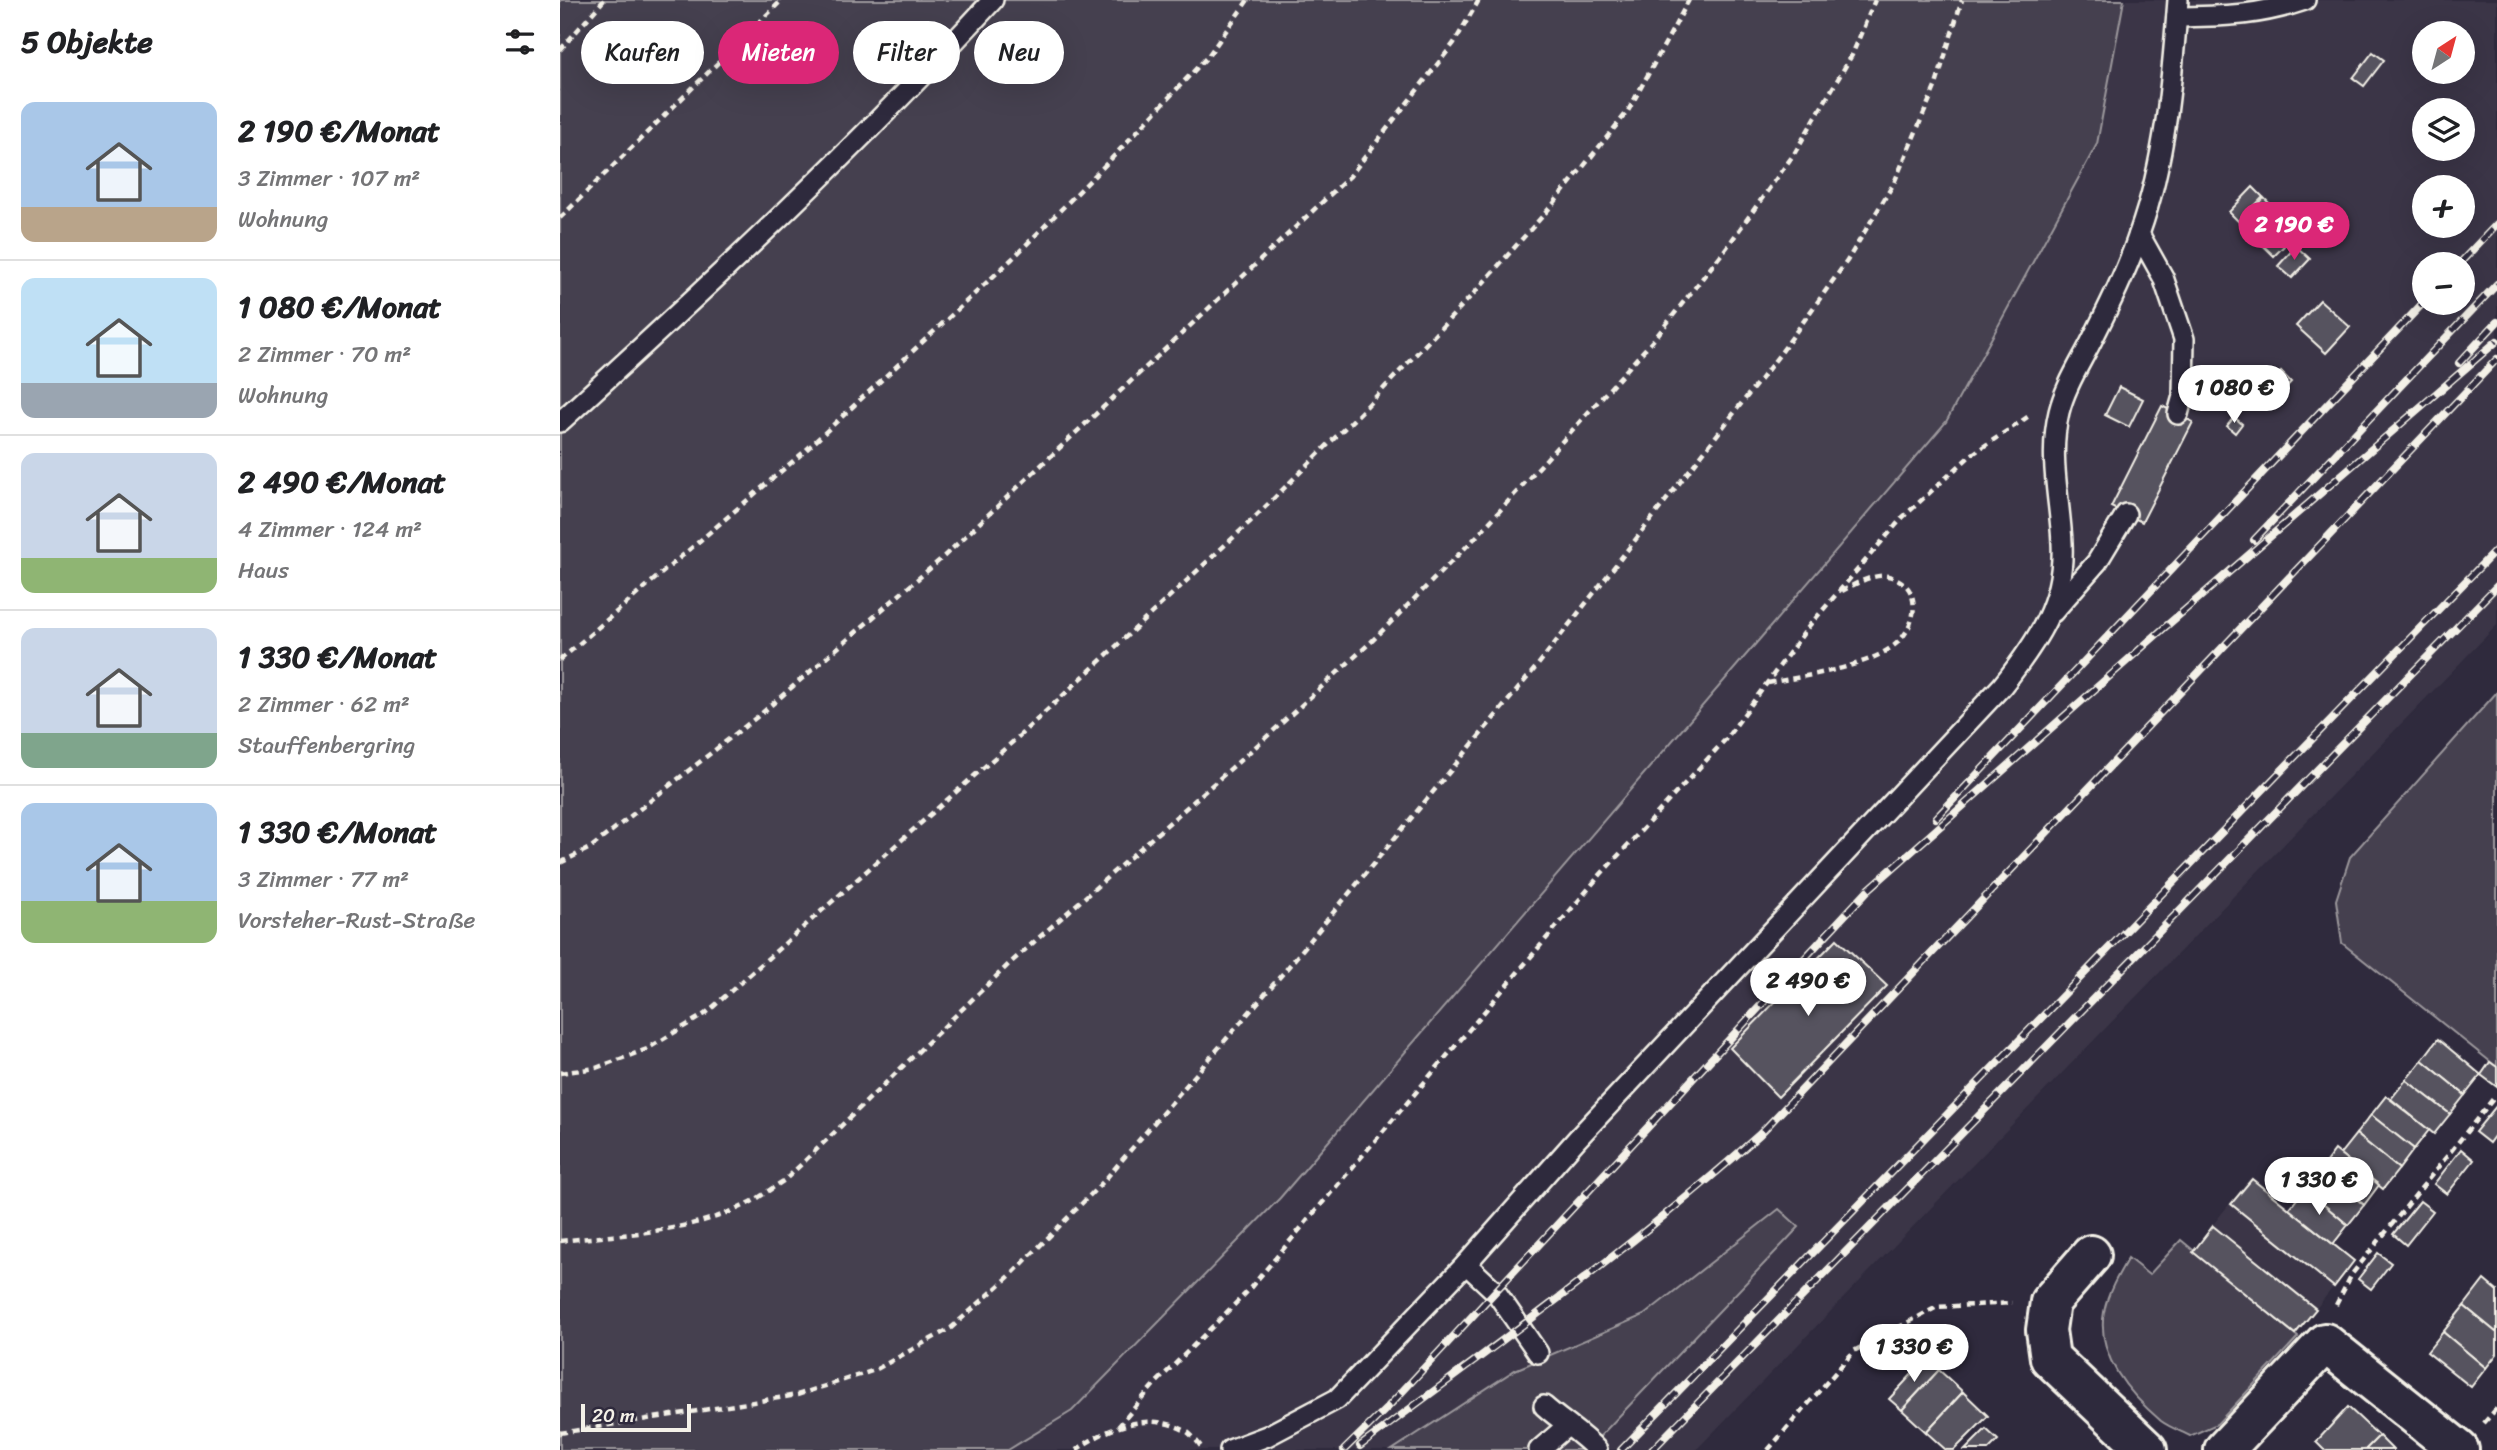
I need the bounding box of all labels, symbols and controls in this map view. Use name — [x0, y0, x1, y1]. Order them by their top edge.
text: 5 Objekte — [21, 15, 153, 69]
chip: Kaufen — [581, 21, 704, 84]
chip: Mieten — [718, 21, 839, 84]
chip: Filter — [853, 21, 960, 84]
chip: Neu — [974, 21, 1064, 84]
north arrow — [2412, 21, 2474, 84]
map controls — [2412, 21, 2475, 315]
icon: filters — [501, 23, 539, 61]
button: layers — [2412, 98, 2475, 161]
text: 2 190 €/Monat — [238, 104, 440, 158]
icon: home — [77, 130, 161, 214]
text: 3 Zimmer · 107 m² — [238, 158, 420, 199]
button: + — [2412, 175, 2475, 238]
text: Wohnung — [238, 199, 328, 240]
pin: 2 190 € — [2229, 202, 2359, 262]
text: 2 190 € — [2254, 204, 2334, 245]
button: − — [2412, 252, 2475, 315]
text: 1 080 €/Monat — [238, 280, 441, 334]
icon: home — [77, 306, 161, 390]
text: 2 Zimmer · 70 m² — [238, 334, 411, 375]
pin: 1 080 € — [2169, 366, 2299, 425]
text: 1 080 € — [2194, 367, 2274, 408]
text: Wohnung — [238, 375, 328, 416]
text: 2 490 €/Monat — [238, 455, 446, 509]
icon: home — [77, 481, 161, 565]
text: 4 Zimmer · 124 m² — [238, 509, 422, 550]
text: Haus — [238, 550, 289, 591]
text: 1 330 €/Monat — [238, 630, 437, 684]
icon: home — [77, 656, 161, 740]
text: 2 Zimmer · 62 m² — [238, 684, 410, 725]
text: Stauffenbergring — [238, 725, 415, 766]
text: 1 330 €/Monat — [238, 805, 437, 859]
icon: home — [77, 831, 161, 915]
text: 3 Zimmer · 77 m² — [238, 859, 409, 900]
text: Vorsteher-Rust-Straße — [238, 900, 475, 941]
pin: 2 490 € — [1743, 958, 1873, 1018]
text: 2 490 € — [1766, 960, 1850, 1001]
pin: 1 330 € — [2254, 1158, 2384, 1217]
text: 1 330 € — [2281, 1159, 2357, 1200]
pin: 1 330 € — [1849, 1324, 1979, 1384]
text: 1 330 € — [1876, 1326, 1952, 1367]
text: 20 m — [592, 1399, 635, 1432]
scale bar — [581, 1401, 691, 1433]

